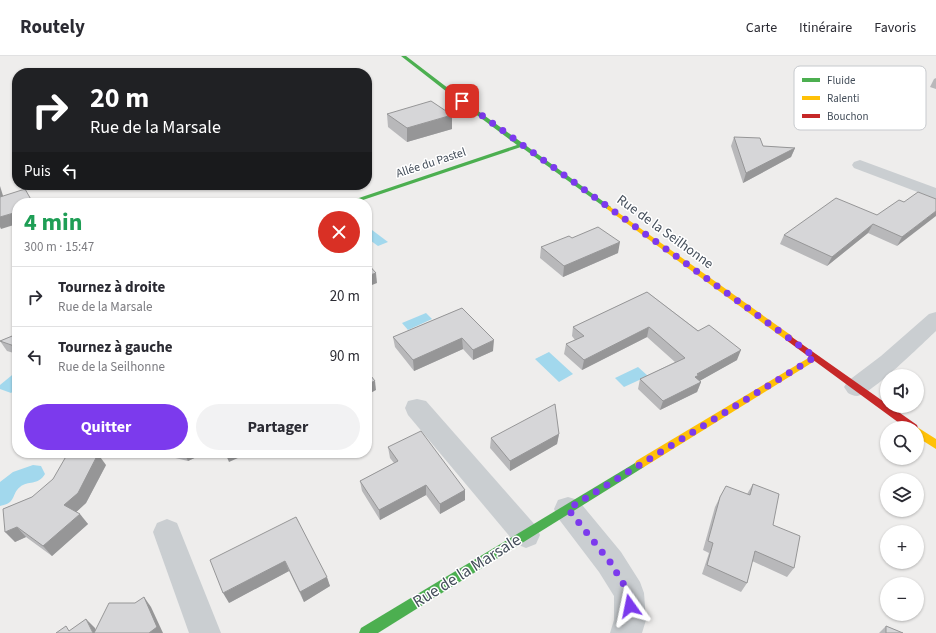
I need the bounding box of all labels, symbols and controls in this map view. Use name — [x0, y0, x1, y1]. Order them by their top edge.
text: Routely — [20, 14, 85, 41]
text: Carte — [746, 18, 777, 38]
text: Itinéraire — [799, 18, 852, 38]
text: Favoris — [874, 18, 916, 38]
legend — [794, 66, 926, 130]
text: Fluide — [827, 73, 856, 88]
text: 20 m — [90, 78, 149, 118]
icon: right — [24, 84, 76, 136]
pin — [445, 84, 479, 118]
icon: arrive — [451, 90, 473, 112]
text: Ralenti — [827, 91, 859, 106]
text: Bouchon — [827, 109, 868, 124]
text: Rue de la Marsale — [90, 115, 221, 140]
street label: Allée du Pastel — [394, 144, 468, 182]
icon: left — [59, 160, 81, 182]
text: Puis — [24, 161, 51, 182]
street label: Rue de la Seilhonne — [613, 190, 718, 274]
text: 4 min — [24, 205, 82, 240]
button: close — [318, 211, 360, 253]
text: 300 m · 15:47 — [24, 238, 94, 256]
text: Tournez à droite — [58, 277, 165, 298]
icon: right — [24, 286, 46, 308]
text: 20 m — [330, 286, 360, 307]
text: Rue de la Marsale — [58, 298, 152, 316]
text: Tournez à gauche — [58, 337, 173, 358]
icon: left — [24, 346, 46, 368]
text: 90 m — [330, 346, 360, 367]
text: Rue de la Seilhonne — [58, 358, 165, 376]
map controls — [880, 369, 924, 621]
button: sound — [880, 369, 924, 413]
button: Quitter — [24, 404, 188, 450]
button: Partager — [196, 404, 360, 450]
button: search — [880, 421, 924, 465]
button: layers — [880, 473, 924, 517]
button: + — [880, 525, 924, 569]
street label: Rue de la Marsale — [408, 528, 526, 614]
button: − — [880, 577, 924, 621]
position arrow — [609, 585, 651, 627]

